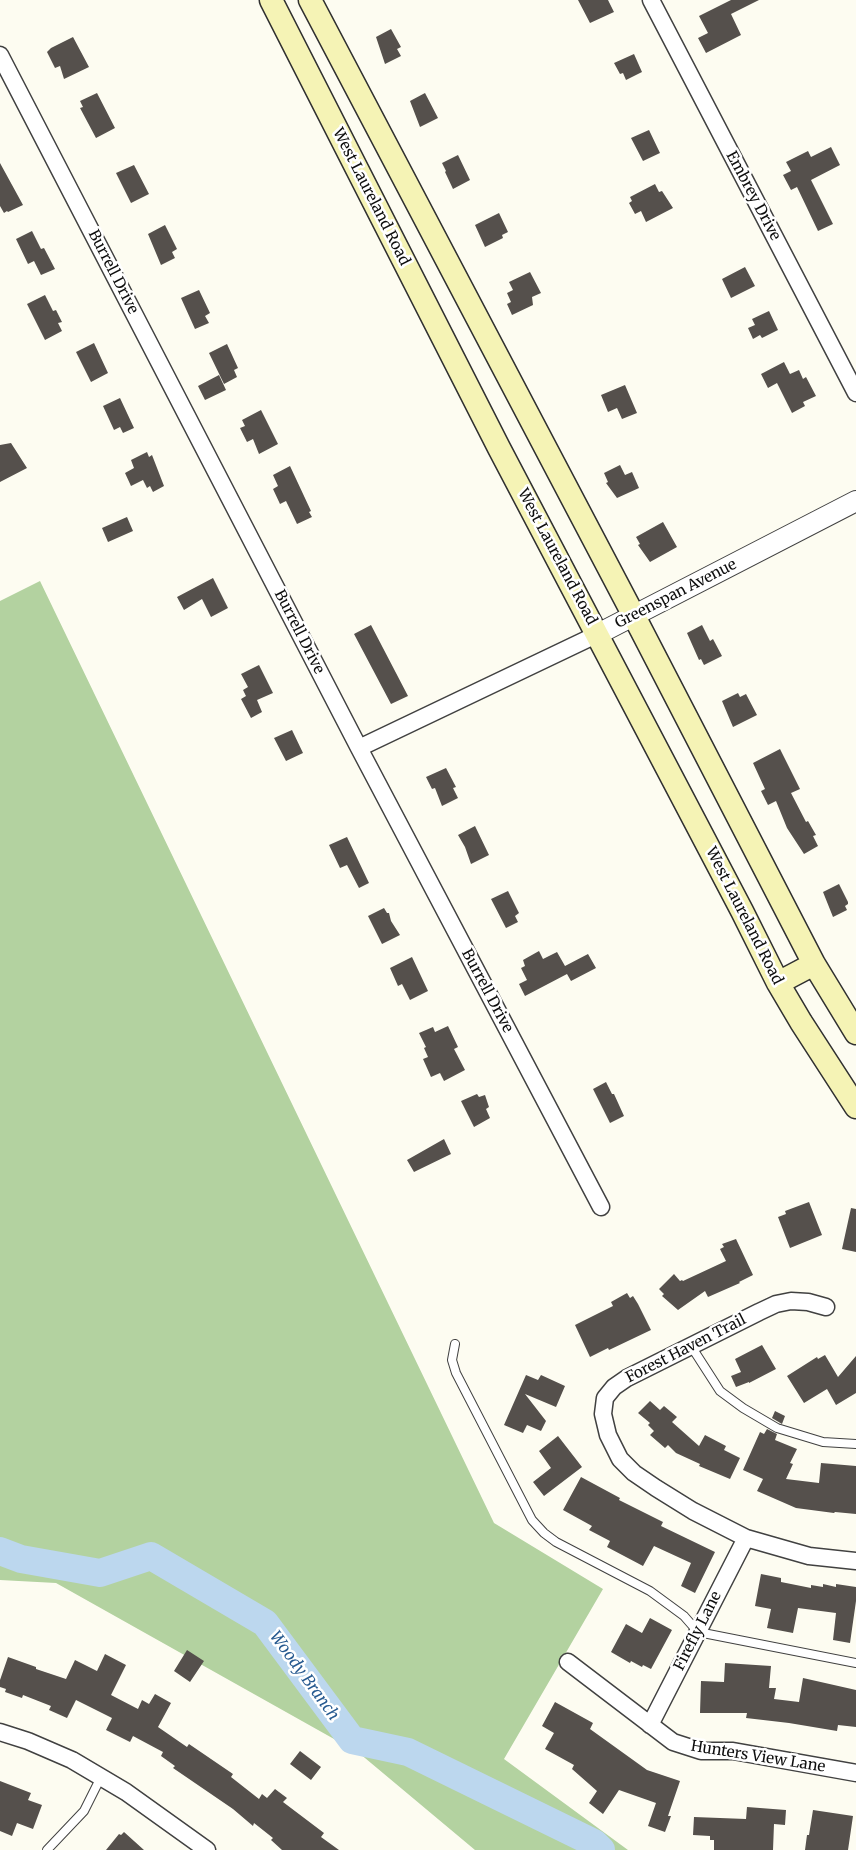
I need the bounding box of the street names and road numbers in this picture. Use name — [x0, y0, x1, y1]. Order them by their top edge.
street label: West Laureland Road — [329, 125, 413, 269]
street label: Embrey Drive — [722, 148, 784, 244]
street label: Burrell Drive — [84, 227, 142, 317]
street label: West Laureland Road — [513, 486, 601, 628]
street label: Greenspan Avenue — [612, 556, 740, 632]
street label: Burrell Drive — [270, 587, 328, 677]
street label: West Laureland Road — [702, 844, 786, 988]
street label: Burrell Drive — [457, 946, 517, 1036]
street label: Forest Haven Trail — [623, 1311, 749, 1387]
street label: Firefly Lane — [670, 1588, 726, 1674]
street label: Hunters View Lane — [689, 1737, 827, 1777]

